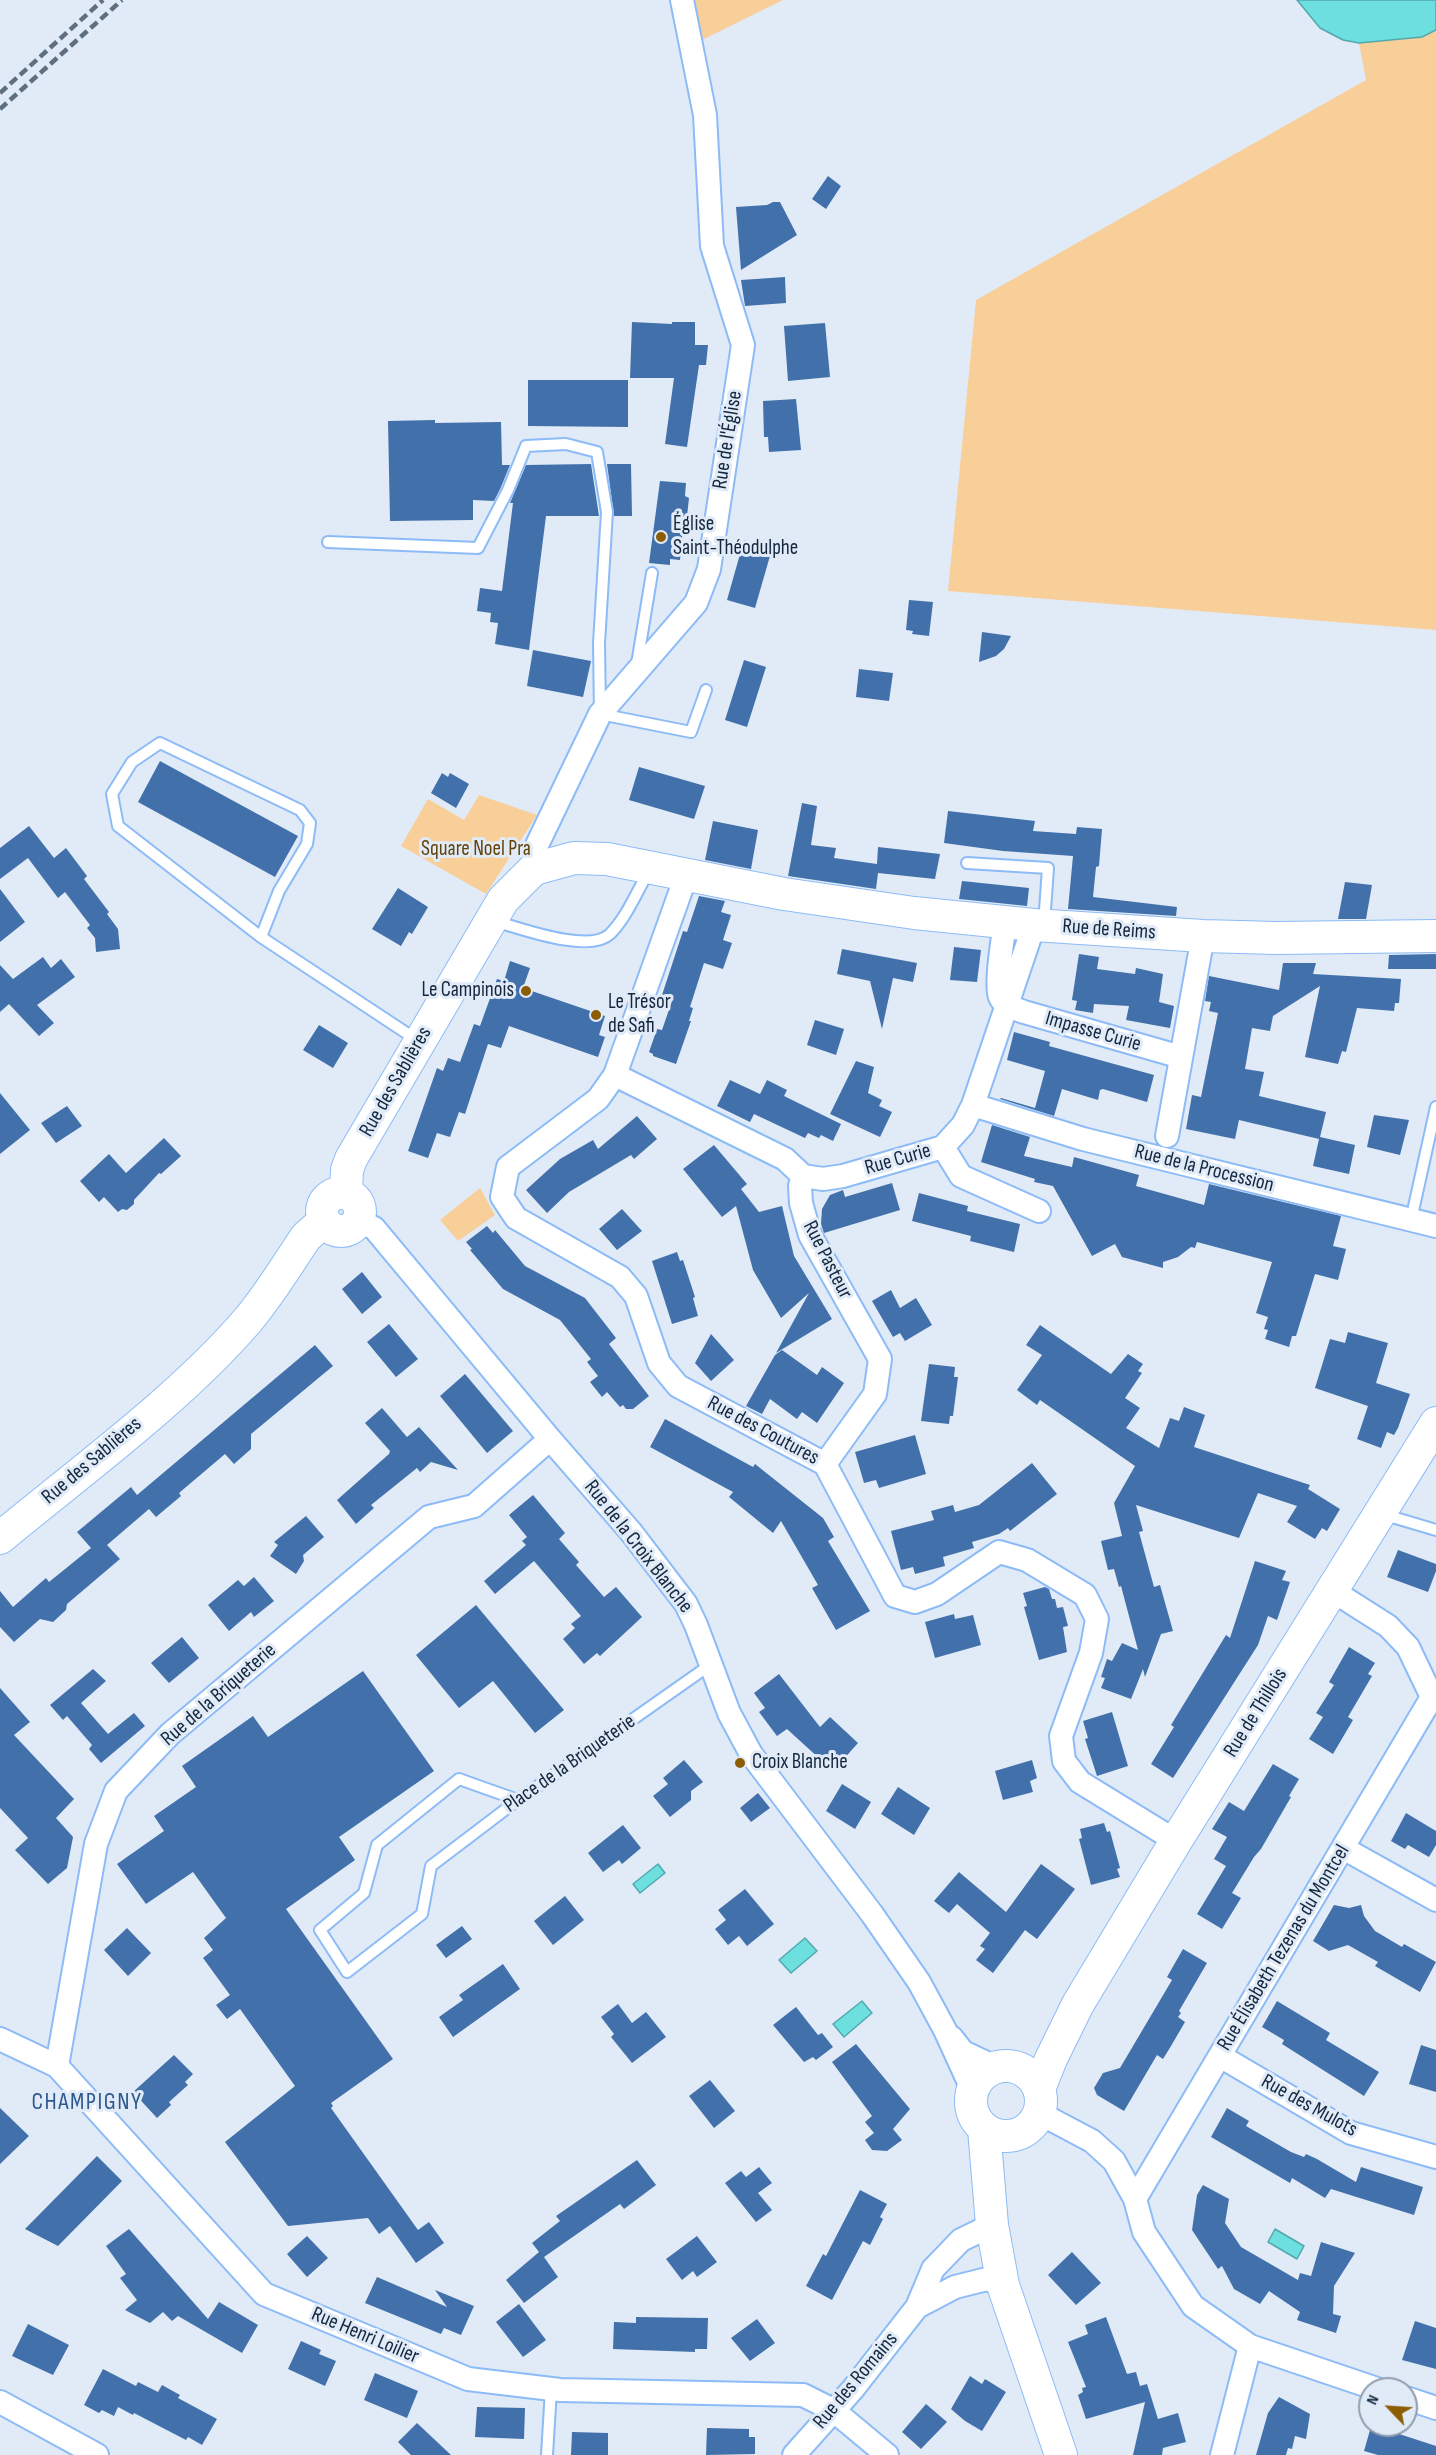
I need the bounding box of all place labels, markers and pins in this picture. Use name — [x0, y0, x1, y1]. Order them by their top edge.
place label: Église Saint-Théodulphe — [673, 512, 798, 562]
marker: Église Saint-Théodulphe — [654, 530, 668, 544]
place label: Le Campinois — [422, 978, 514, 1004]
marker: Le Campinois — [519, 984, 533, 998]
place label: Le Trésor de Safi — [608, 990, 671, 1040]
marker: Le Trésor de Safi — [589, 1008, 603, 1022]
place label: Croix Blanche — [752, 1750, 848, 1776]
marker: Croix Blanche — [733, 1756, 747, 1770]

